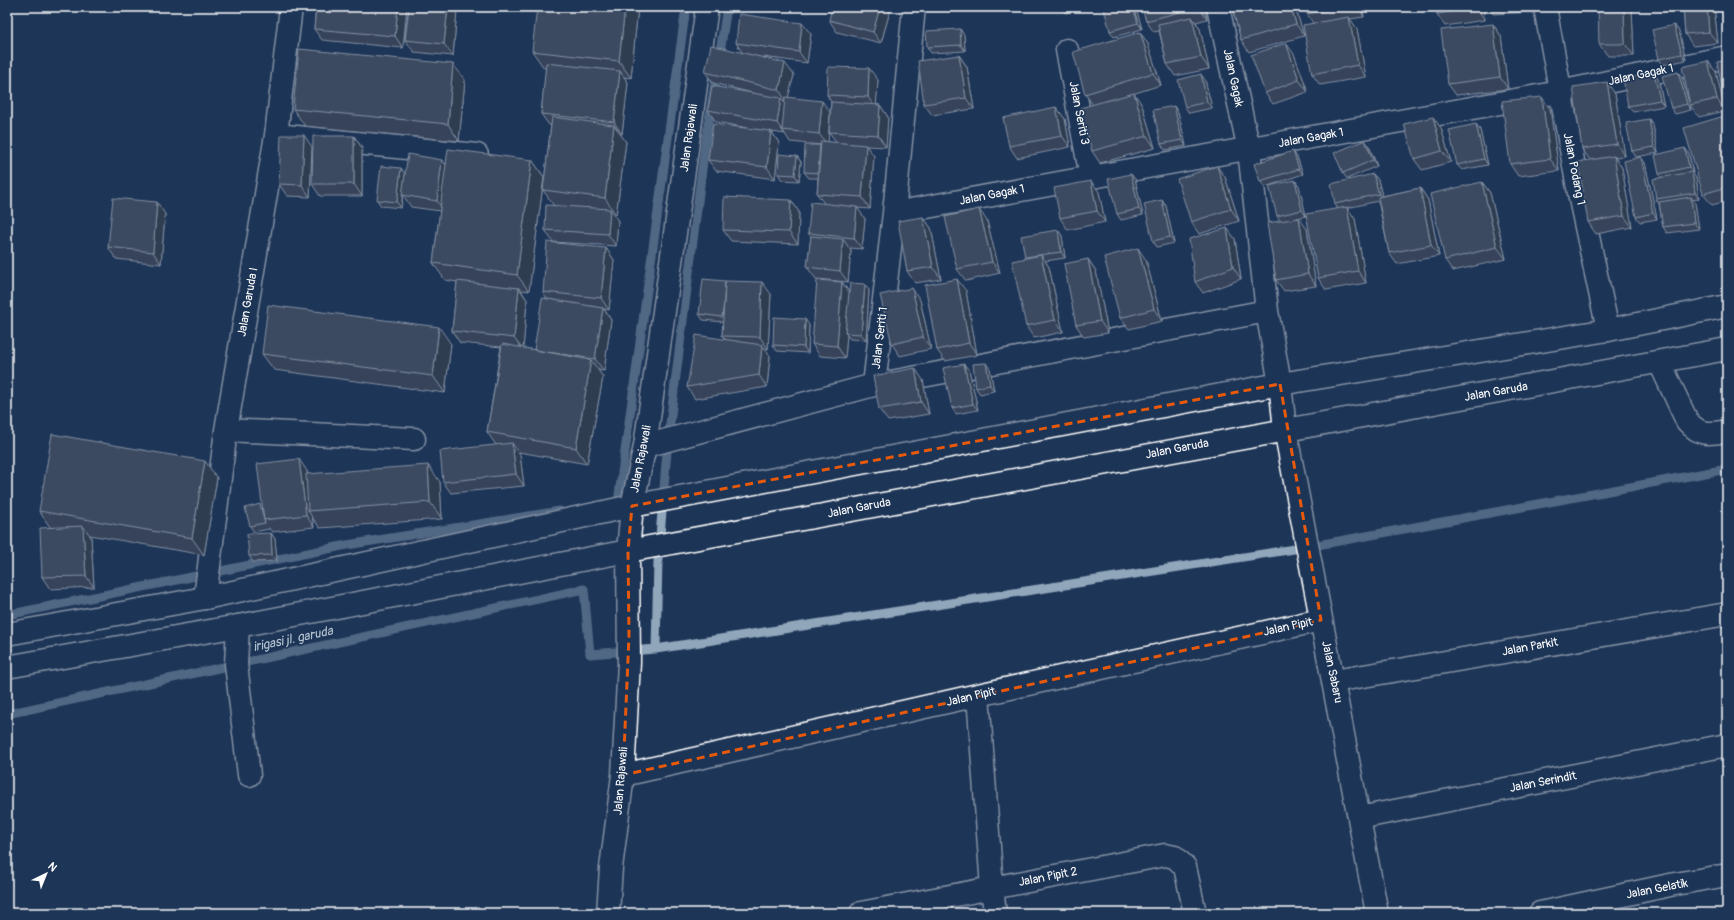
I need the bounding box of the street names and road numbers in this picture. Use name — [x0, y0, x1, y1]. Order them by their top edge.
street label: Jalan Gagak — [1220, 48, 1246, 108]
street label: Jalan Gagak 1 — [1607, 61, 1675, 89]
street label: Jalan Seriti 3 — [1065, 80, 1093, 146]
street label: Jalan Rajawali — [677, 103, 701, 173]
street label: Jalan Gagak 1 — [1277, 125, 1345, 151]
street label: Jalan Podang 1 — [1560, 132, 1588, 206]
street label: Jalan Gagak 1 — [958, 181, 1026, 209]
street label: Jalan Garuda I — [235, 266, 261, 338]
street label: Jalan Seriti 1 — [869, 306, 891, 370]
street label: Jalan Garuda — [1463, 379, 1529, 405]
street label: Jalan Rajawali — [627, 424, 655, 494]
street label: Jalan Garuda — [1144, 435, 1210, 462]
street label: Jalan Garuda — [826, 494, 892, 521]
street label: Jalan Pipit — [1262, 614, 1314, 640]
street label: Jalan Parkit — [1501, 635, 1559, 659]
street label: Jalan Sabaru — [1318, 640, 1346, 704]
street label: Jalan Pipit — [945, 684, 997, 710]
street label: Jalan Rajawali — [611, 746, 631, 816]
street label: Jalan Serindit — [1508, 768, 1578, 796]
street label: Jalan Pipit 2 — [1017, 864, 1079, 890]
street label: Jalan Gelatik — [1625, 876, 1689, 902]

